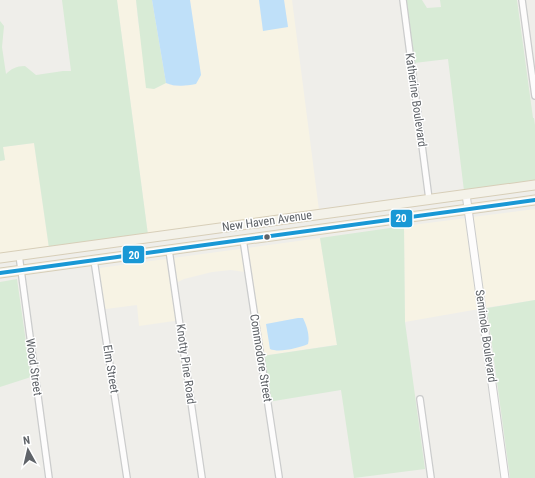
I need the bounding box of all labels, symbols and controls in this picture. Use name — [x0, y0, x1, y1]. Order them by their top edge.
street label: Katherine Boulevard — [402, 52, 430, 148]
street label: New Haven Avenue — [221, 208, 313, 234]
line badge: 20 — [390, 209, 413, 228]
text: 20 — [395, 212, 407, 225]
unlabelled marker — [262, 232, 272, 242]
line badge: 20 — [122, 245, 145, 264]
text: 20 — [128, 249, 140, 262]
street label: Seminole Boulevard — [473, 289, 499, 383]
street label: Commodore Street — [247, 313, 275, 403]
street label: Knotty Pine Road — [173, 323, 199, 405]
street label: Wood Street — [23, 337, 45, 397]
street label: Elm Street — [100, 344, 122, 395]
north arrow — [8, 430, 48, 470]
text: N — [22, 434, 31, 447]

